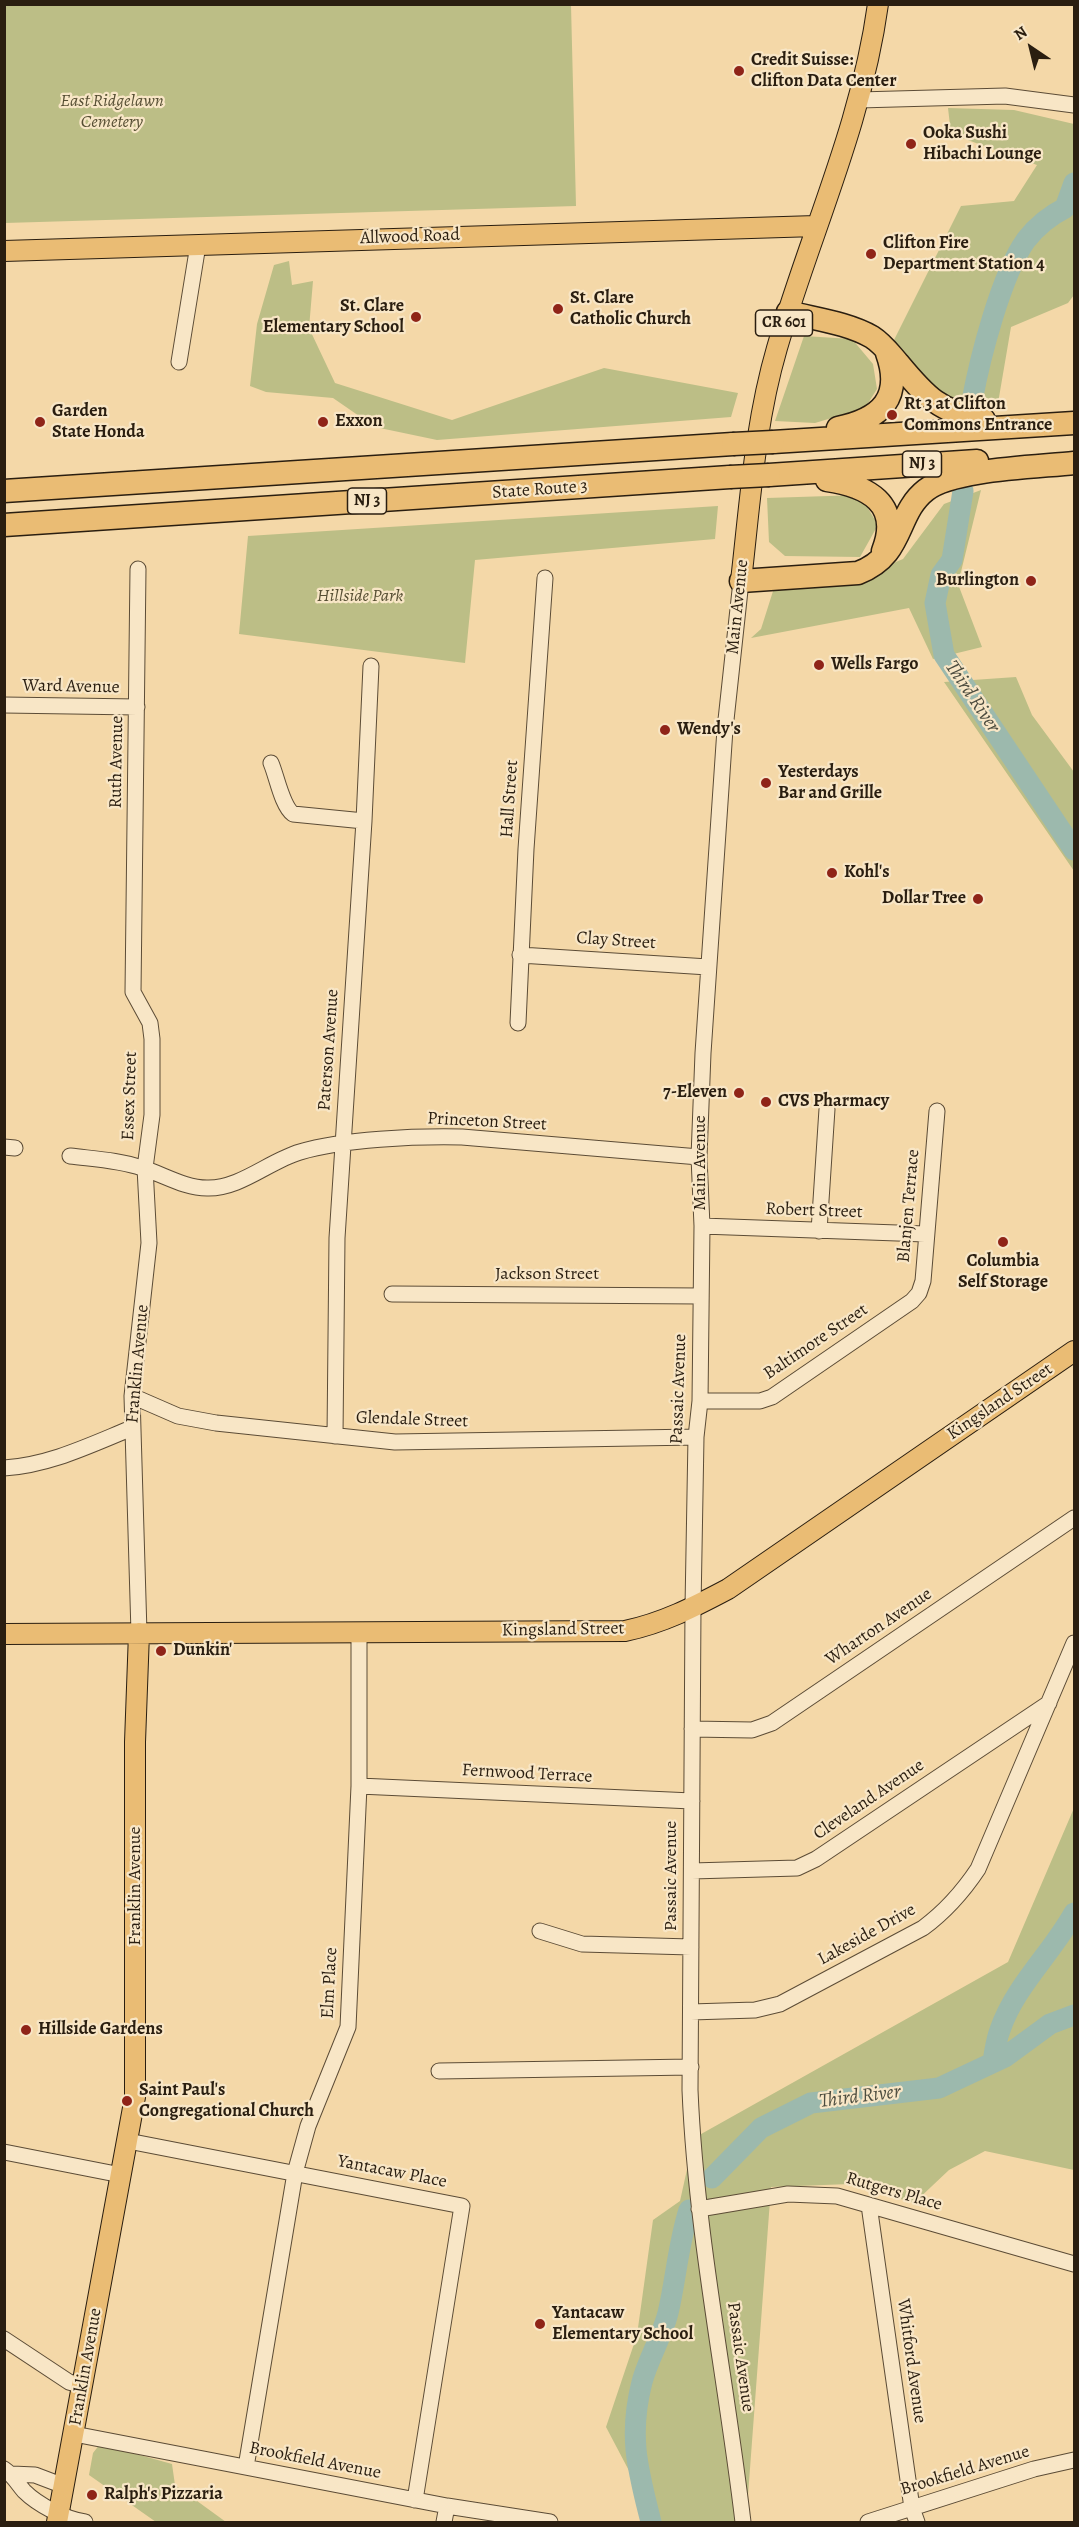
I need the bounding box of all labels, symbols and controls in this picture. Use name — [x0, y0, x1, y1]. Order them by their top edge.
north arrow — [1001, 18, 1061, 78]
text: N — [1010, 21, 1032, 46]
place label: Credit Suisse: Clifton Data Center — [751, 50, 897, 92]
marker: Credit Suisse: Clifton Data Center — [732, 64, 746, 78]
park label: East Ridgelawn Cemetery — [60, 91, 164, 134]
place label: Ooka Sushi Hibachi Lounge — [923, 123, 1042, 166]
marker: Ooka Sushi Hibachi Lounge — [904, 137, 918, 151]
street label: Allwood Road — [360, 224, 460, 250]
place label: Clifton Fire Department Station 4 — [883, 233, 1045, 276]
marker: Clifton Fire Department Station 4 — [864, 247, 878, 261]
place label: St. Clare Catholic Church — [570, 288, 691, 330]
place label: St. Clare Elementary School — [263, 296, 404, 338]
marker: St. Clare Catholic Church — [551, 302, 565, 316]
marker: St. Clare Elementary School — [409, 310, 423, 324]
road number: CR 601 — [756, 310, 812, 336]
place label: Rt 3 at Clifton Commons Entrance — [904, 394, 1052, 436]
place label: Garden State Honda — [52, 401, 145, 444]
marker: Rt 3 at Clifton Commons Entrance — [885, 408, 899, 422]
place label: Exxon — [335, 411, 383, 433]
marker: Garden State Honda — [33, 415, 47, 429]
marker: Exxon — [316, 415, 330, 429]
road number: NJ 3 — [902, 451, 942, 477]
street label: State Route 3 — [492, 476, 588, 504]
road number: NJ 3 — [348, 488, 386, 514]
street label: Main Avenue — [722, 558, 754, 656]
place label: Burlington — [936, 570, 1019, 592]
marker: Burlington — [1024, 574, 1038, 588]
park label: Hillside Park — [317, 586, 403, 608]
place label: Wells Fargo — [831, 654, 919, 676]
water label: Third River — [939, 656, 1005, 738]
marker: Wells Fargo — [812, 658, 826, 672]
street label: Ward Avenue — [22, 675, 120, 699]
street label: Ruth Avenue — [105, 715, 129, 809]
place label: Wendy's — [677, 719, 741, 741]
marker: Wendy's — [658, 723, 672, 737]
street label: Hall Street — [496, 759, 524, 839]
place label: Yesterdays Bar and Grille — [778, 762, 882, 804]
marker: Yesterdays Bar and Grille — [759, 776, 773, 790]
place label: Kohl's — [844, 862, 890, 884]
marker: Kohl's — [825, 866, 839, 880]
place label: Dollar Tree — [882, 888, 966, 910]
marker: Dollar Tree — [971, 892, 985, 906]
street label: Clay Street — [576, 927, 656, 955]
street label: Paterson Avenue — [314, 988, 344, 1112]
street label: Essex Street — [118, 1051, 142, 1141]
place label: 7-Eleven — [663, 1082, 727, 1104]
marker: 7-Eleven — [732, 1086, 746, 1100]
place label: CVS Pharmacy — [778, 1091, 889, 1113]
marker: CVS Pharmacy — [759, 1095, 773, 1109]
street label: Princeton Street — [427, 1108, 547, 1136]
street label: Main Avenue — [690, 1115, 712, 1211]
street label: Blanjen Terrace — [893, 1148, 925, 1264]
street label: Robert Street — [765, 1199, 863, 1223]
marker: Columbia Self Storage — [996, 1235, 1010, 1249]
place label: Columbia Self Storage — [958, 1251, 1048, 1294]
street label: Jackson Street — [495, 1264, 599, 1286]
street label: Baltimore Street — [760, 1299, 872, 1385]
street label: Franklin Avenue — [122, 1304, 154, 1424]
street label: Passaic Avenue — [666, 1333, 692, 1445]
street label: Kingsland Street — [943, 1359, 1057, 1445]
street label: Glendale Street — [355, 1407, 469, 1433]
street label: Wharton Avenue — [822, 1584, 936, 1670]
street label: Kingsland Street — [502, 1618, 624, 1642]
place label: Dunkin' — [173, 1640, 232, 1662]
marker: Dunkin' — [154, 1644, 168, 1658]
street label: Cleveland Avenue — [809, 1755, 929, 1845]
street label: Fernwood Terrace — [461, 1760, 593, 1788]
street label: Passaic Avenue — [661, 1821, 683, 1931]
street label: Franklin Avenue — [125, 1826, 147, 1946]
street label: Lakeside Drive — [814, 1899, 920, 1971]
street label: Elm Place — [317, 1947, 343, 2019]
place label: Hillside Gardens — [38, 2019, 163, 2041]
marker: Hillside Gardens — [19, 2023, 33, 2037]
place label: Saint Paul's Congregational Church — [139, 2080, 314, 2122]
water label: Third River — [818, 2080, 902, 2114]
marker: Saint Paul's Congregational Church — [120, 2094, 134, 2108]
street label: Yantacaw Place — [335, 2151, 449, 2193]
street label: Rutgers Place — [843, 2168, 945, 2216]
street label: Whitford Avenue — [892, 2297, 930, 2425]
street label: Passaic Avenue — [722, 2301, 758, 2413]
place label: Yantacaw Elementary School — [552, 2303, 693, 2346]
street label: Franklin Avenue — [65, 2306, 107, 2428]
marker: Yantacaw Elementary School — [533, 2317, 547, 2331]
street label: Brookfield Avenue — [247, 2438, 383, 2484]
street label: Brookfield Avenue — [898, 2441, 1032, 2501]
place label: Ralph's Pizzaria — [104, 2484, 223, 2506]
marker: Ralph's Pizzaria — [85, 2488, 99, 2502]

